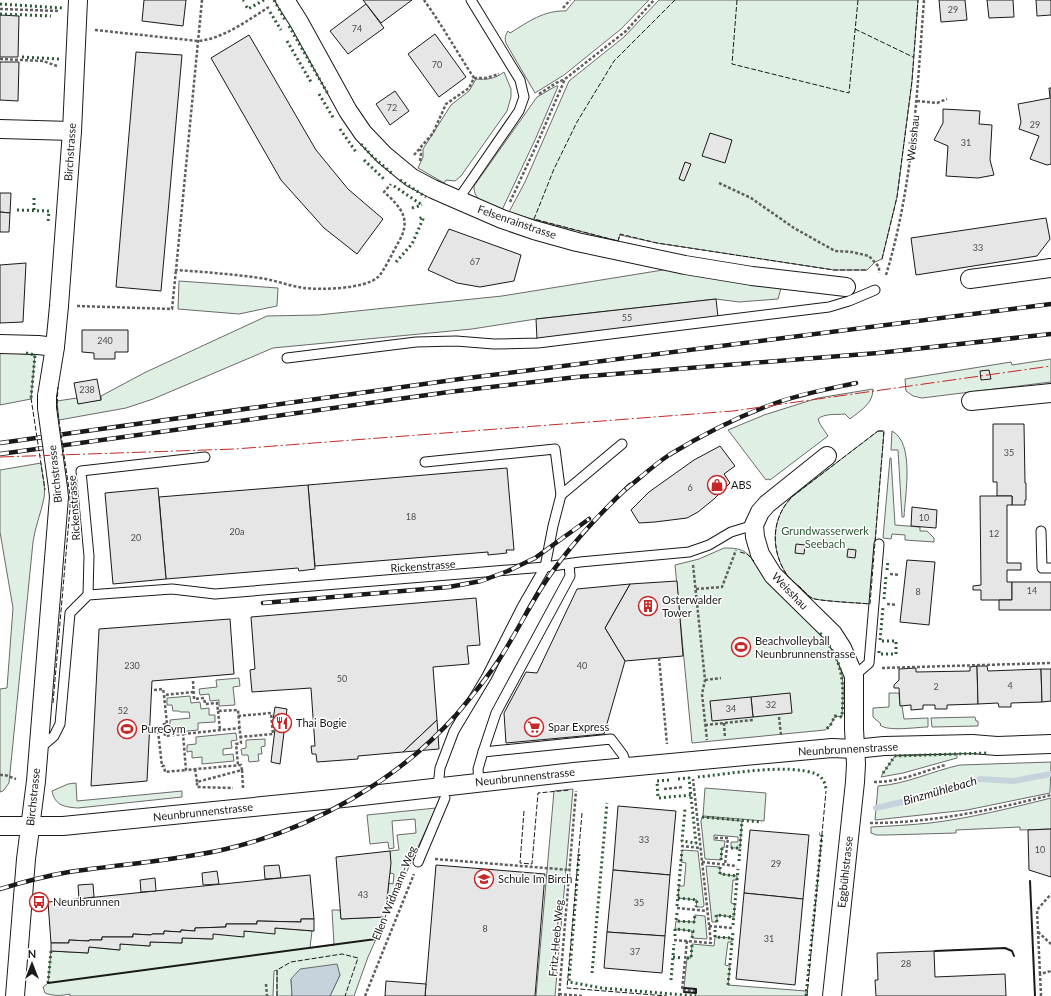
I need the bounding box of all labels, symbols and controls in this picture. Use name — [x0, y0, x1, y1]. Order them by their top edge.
house number: 29 — [948, 4, 958, 15]
house number: 74 — [352, 23, 362, 34]
house number: 70 — [432, 59, 442, 70]
house number: 72 — [387, 102, 397, 113]
street label: Weisshau — [904, 114, 921, 162]
house number: 29 — [1030, 119, 1040, 130]
street label: Birchstrasse — [61, 122, 78, 181]
house number: 31 — [961, 137, 971, 148]
street label: Felsenrainstrasse — [476, 202, 558, 241]
house number: 33 — [973, 242, 983, 253]
house number: 67 — [470, 256, 480, 267]
house number: 55 — [622, 312, 632, 323]
house number: 240 — [97, 335, 113, 346]
house number: 238 — [79, 384, 95, 395]
street label: Birchstrasse — [45, 444, 64, 504]
house number: 35 — [1004, 447, 1014, 458]
shop icon: ABS — [706, 474, 728, 496]
street label: Rickenstrasse — [65, 475, 82, 541]
place label: ABS — [731, 478, 752, 491]
house number: 6 — [687, 482, 693, 493]
house number: 18 — [406, 511, 416, 522]
house number: 10 — [919, 512, 929, 523]
park label: Grundwasserwerk Seebach — [781, 524, 869, 550]
house number: 20a — [230, 526, 244, 537]
house number: 12 — [989, 528, 999, 539]
house number: 20 — [131, 532, 141, 543]
street label: Rickenstrasse — [390, 557, 456, 574]
street label: Weisshau — [770, 569, 811, 612]
house number: 14 — [1027, 585, 1037, 596]
house number: 8 — [915, 586, 921, 597]
place label: Osterwalder Tower — [662, 593, 722, 619]
building icon: Osterwalder Tower — [637, 595, 659, 617]
place label: Beachvolleyball Neunbrunnenstrasse — [755, 634, 855, 660]
sports icon: Beachvolleyball Neunbrunnenstrasse — [730, 636, 752, 658]
house number: 230 — [124, 660, 140, 671]
house number: 40 — [577, 660, 587, 671]
house number: 50 — [337, 673, 347, 684]
house number: 4 — [1007, 680, 1013, 691]
house number: 2 — [933, 681, 939, 692]
house number: 32 — [766, 699, 776, 710]
house number: 34 — [726, 703, 736, 714]
house number: 52 — [118, 705, 128, 716]
restaurant icon: Thai Bogie — [271, 712, 293, 734]
place label: Thai Bogie — [296, 716, 347, 729]
supermarket icon: Spar Express — [523, 716, 545, 738]
sports icon: PureGym — [116, 718, 138, 740]
place label: Spar Express — [548, 720, 609, 733]
place label: PureGym — [141, 722, 186, 735]
street label: Neunbrunnenstrasse — [798, 739, 899, 758]
street label: Neunbrunnenstrasse — [474, 765, 576, 788]
street label: Birchstrasse — [23, 767, 42, 827]
water label: Binzmühlebach — [901, 773, 979, 808]
street label: Neunbrunnenstrasse — [152, 800, 254, 823]
house number: 33 — [639, 834, 649, 845]
street label: Eggbühlstrasse — [834, 835, 855, 908]
street label: Ellen-Widmann-Weg — [369, 844, 418, 942]
house number: 10 — [1035, 844, 1045, 855]
house number: 29 — [771, 858, 781, 869]
school or university icon: Schule Im Birch — [473, 868, 495, 890]
place label: Schule Im Birch — [498, 872, 572, 885]
house number: 43 — [358, 889, 368, 900]
bus stop icon: Neunbrunnen — [28, 891, 50, 913]
place label: Neunbrunnen — [53, 895, 120, 908]
house number: 35 — [634, 897, 644, 908]
street label: Fritz-Heeb-Weg — [546, 899, 565, 977]
house number: 8 — [482, 923, 488, 934]
house number: 31 — [764, 933, 774, 944]
north arrow — [12, 944, 52, 984]
house number: 37 — [630, 946, 640, 957]
text: N — [28, 947, 36, 960]
house number: 28 — [901, 958, 911, 969]

